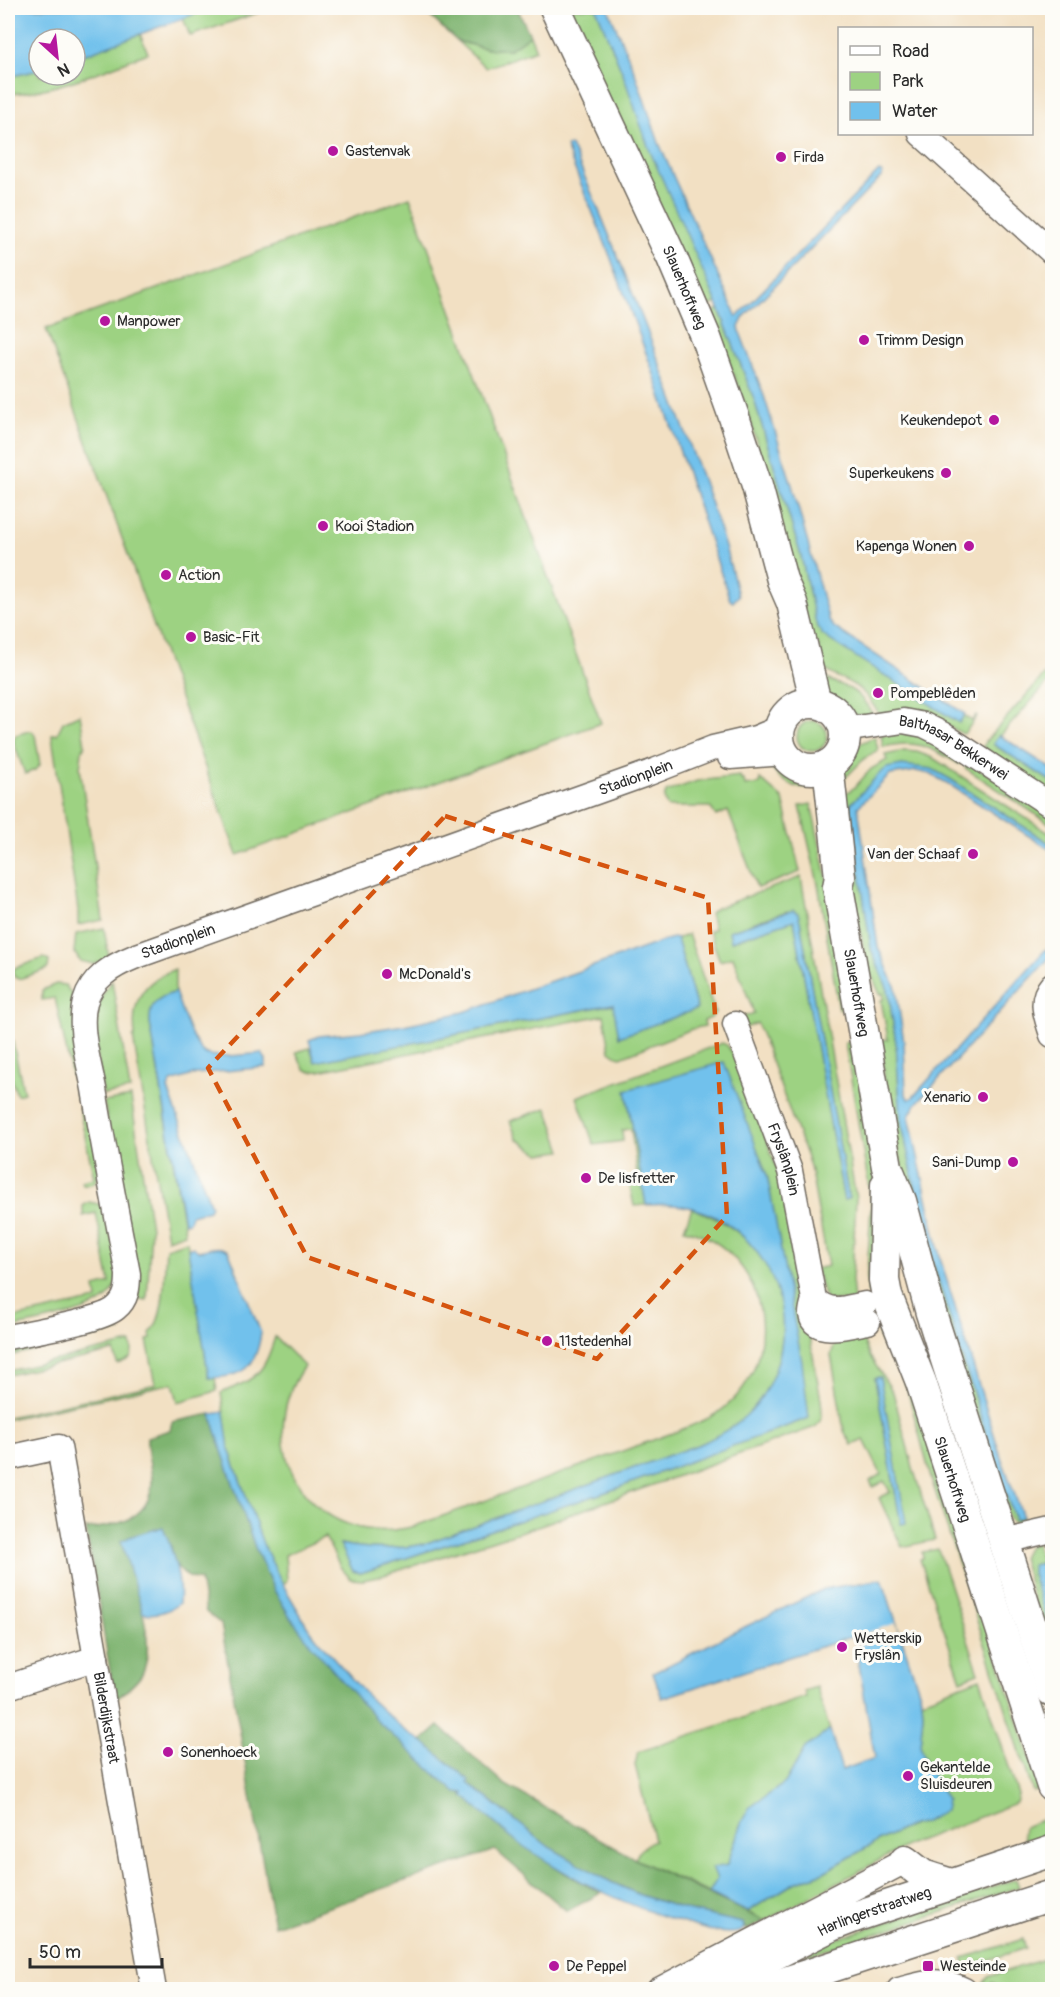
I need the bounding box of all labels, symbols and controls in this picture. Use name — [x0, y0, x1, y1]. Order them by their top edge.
north arrow — [27, 27, 87, 87]
legend — [838, 27, 1033, 135]
text: Road — [892, 40, 929, 63]
text: N — [54, 58, 73, 81]
text: Park — [892, 70, 924, 93]
text: Water — [892, 100, 938, 123]
place label: Gastenvak — [345, 142, 411, 161]
marker: Gastenvak — [326, 144, 340, 158]
place label: Firda — [793, 148, 824, 167]
marker: Firda — [774, 150, 788, 164]
street label: Slauerhoffweg — [658, 242, 711, 332]
place label: Manpower — [117, 312, 181, 331]
marker: Manpower — [98, 314, 112, 328]
place label: Trimm Design — [876, 331, 964, 350]
marker: Trimm Design — [857, 333, 871, 347]
place label: Keukendepot — [900, 411, 983, 430]
marker: Keukendepot — [987, 413, 1001, 427]
place label: Superkeukens — [848, 464, 934, 483]
marker: Superkeukens — [939, 466, 953, 480]
place label: Kooi Stadion — [335, 517, 414, 536]
marker: Kooi Stadion — [316, 519, 330, 533]
place label: Kapenga Wonen — [856, 537, 957, 556]
marker: Kapenga Wonen — [962, 539, 976, 553]
place label: Action — [178, 566, 220, 585]
marker: Action — [159, 568, 173, 582]
place label: Basic-Fit — [203, 628, 261, 647]
marker: Basic-Fit — [184, 630, 198, 644]
place label: Pompeblêden — [890, 684, 976, 703]
marker: Pompeblêden — [871, 686, 885, 700]
street label: Balthasar Bekkerwei — [897, 711, 1012, 784]
street label: Stadionplein — [596, 755, 675, 800]
place label: Van der Schaaf — [867, 845, 961, 864]
marker: Van der Schaaf — [966, 847, 980, 861]
street label: Stadionplein — [139, 919, 218, 963]
street label: Slauerhoffweg — [839, 947, 874, 1038]
place label: McDonald's — [399, 965, 471, 984]
marker: McDonald's — [380, 967, 394, 981]
place label: Xenario — [924, 1088, 971, 1107]
marker: Xenario — [976, 1090, 990, 1104]
street label: Fryslânplein — [763, 1120, 804, 1197]
place label: Sani-Dump — [932, 1153, 1001, 1172]
marker: Sani-Dump — [1006, 1155, 1020, 1169]
place label: De Iisfretter — [598, 1169, 676, 1188]
marker: De Iisfretter — [579, 1171, 593, 1185]
place label: 11stedenhal — [559, 1332, 632, 1351]
marker: 11stedenhal — [540, 1334, 554, 1348]
street label: Slauerhoffweg — [930, 1434, 975, 1525]
place label: Wetterskip Fryslân — [854, 1629, 922, 1665]
marker: Wetterskip Fryslân — [835, 1640, 849, 1654]
street label: Bilderdijkstraat — [89, 1670, 124, 1766]
place label: Sonenhoeck — [180, 1743, 258, 1762]
marker: Sonenhoeck — [161, 1745, 175, 1759]
place label: Gekantelde Sluisdeuren — [920, 1758, 992, 1794]
marker: Gekantelde Sluisdeuren — [901, 1769, 915, 1783]
street label: Harlingerstraatweg — [814, 1882, 934, 1941]
scale bar — [30, 1931, 162, 1969]
text: 50 m — [39, 1941, 81, 1964]
place label: De Peppel — [566, 1957, 627, 1976]
place label: Westeinde — [940, 1957, 1007, 1976]
marker: De Peppel — [547, 1959, 561, 1973]
marker: Westeinde — [921, 1959, 935, 1973]

